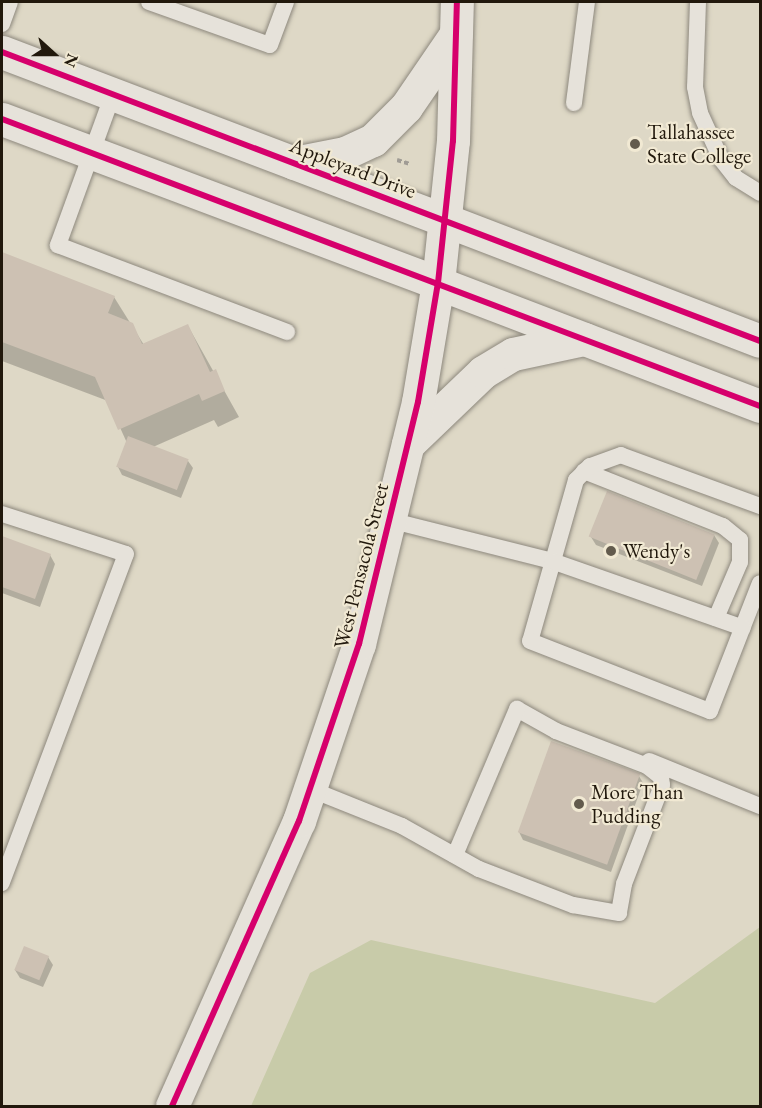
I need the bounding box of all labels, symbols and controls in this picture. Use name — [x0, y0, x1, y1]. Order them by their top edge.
north arrow — [24, 24, 84, 84]
text: N — [59, 51, 83, 70]
place label: Tallahassee State College — [647, 119, 751, 169]
street label: Appleyard Drive — [286, 132, 420, 204]
marker: Tallahassee State College — [628, 137, 642, 151]
street label: West Pensacola Street — [328, 481, 394, 651]
place label: Wendy's — [623, 538, 690, 564]
marker: Wendy's — [604, 544, 618, 558]
place label: More Than Pudding — [591, 779, 684, 829]
marker: More Than Pudding — [572, 797, 586, 811]

